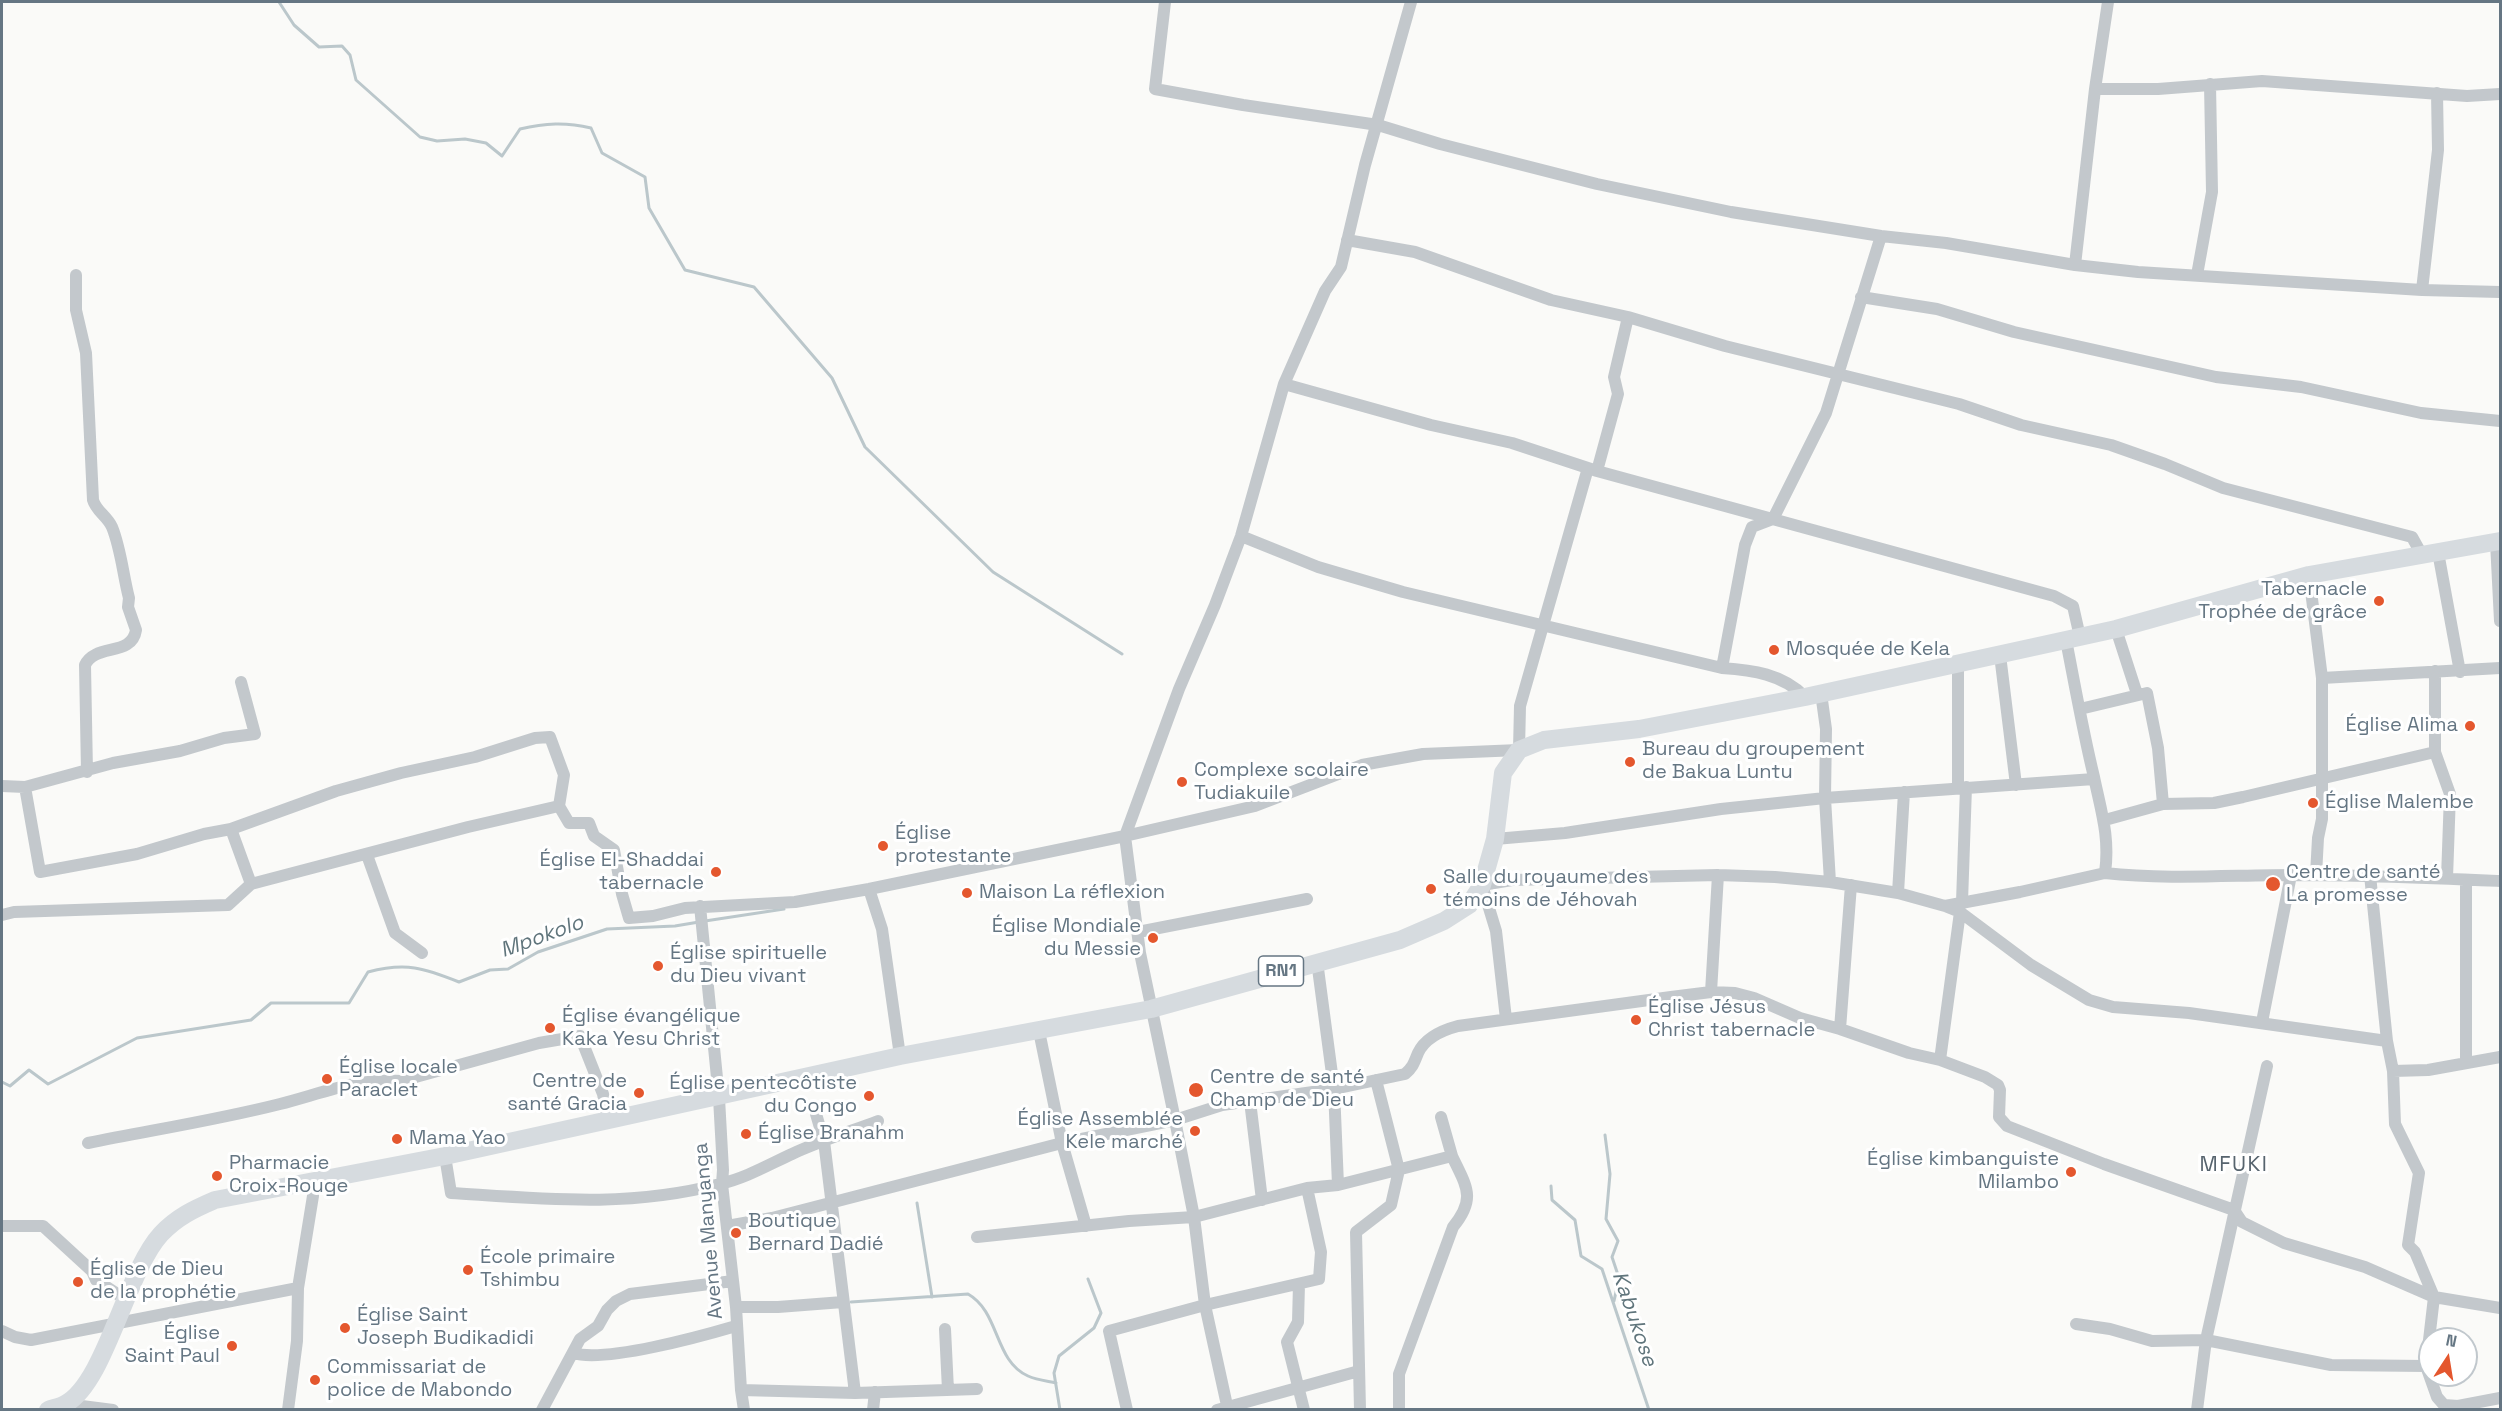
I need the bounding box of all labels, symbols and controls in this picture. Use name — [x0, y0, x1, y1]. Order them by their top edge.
place label: Tabernacle Trophée de grâce — [2198, 578, 2367, 625]
marker: Tabernacle Trophée de grâce — [2372, 594, 2386, 608]
place label: Mosquée de Kela — [1786, 638, 1950, 662]
marker: Mosquée de Kela — [1767, 643, 1781, 657]
place label: Église Alima — [2345, 714, 2458, 738]
marker: Église Alima — [2463, 719, 2477, 733]
place label: Bureau du groupement de Bakua Luntu — [1642, 738, 1865, 785]
marker: Bureau du groupement de Bakua Luntu — [1623, 755, 1637, 769]
place label: Complexe scolaire Tudiakuile — [1194, 759, 1369, 806]
marker: Complexe scolaire Tudiakuile — [1175, 775, 1189, 789]
place label: Église Malembe — [2325, 791, 2474, 815]
marker: Église Malembe — [2306, 796, 2320, 810]
place label: Église protestante — [895, 822, 1011, 869]
marker: Église protestante — [876, 839, 890, 853]
place label: Église El-Shaddai tabernacle — [539, 849, 704, 896]
place label: Centre de santé La promesse — [2286, 861, 2440, 908]
marker: Église El-Shaddai tabernacle — [709, 865, 723, 879]
place label: Salle du royaume des témoins de Jéhovah — [1443, 866, 1649, 913]
marker: Centre de santé La promesse — [2264, 875, 2282, 893]
place label: Maison La réflexion — [979, 881, 1165, 905]
marker: Salle du royaume des témoins de Jéhovah — [1424, 882, 1438, 896]
marker: Maison La réflexion — [960, 886, 974, 900]
water label: Mpokolo — [497, 910, 587, 964]
place label: Église Mondiale du Messie — [992, 915, 1141, 962]
marker: Église Mondiale du Messie — [1146, 931, 1160, 945]
place label: Église spirituelle du Dieu vivant — [670, 942, 827, 989]
road number: RN1 — [1258, 956, 1304, 986]
marker: Église spirituelle du Dieu vivant — [651, 959, 665, 973]
place label: Église Jésus Christ tabernacle — [1648, 996, 1815, 1043]
place label: Église évangélique Kaka Yesu Christ — [562, 1005, 741, 1052]
marker: Église Jésus Christ tabernacle — [1629, 1013, 1643, 1027]
marker: Église évangélique Kaka Yesu Christ — [543, 1021, 557, 1035]
place label: Église locale Paraclet — [339, 1056, 458, 1103]
place label: Centre de santé Champ de Dieu — [1210, 1066, 1364, 1113]
place label: Centre de santé Gracia — [507, 1070, 627, 1117]
marker: Église locale Paraclet — [320, 1072, 334, 1086]
place label: Église pentecôtiste du Congo — [669, 1072, 857, 1119]
marker: Centre de santé Champ de Dieu — [1187, 1081, 1205, 1099]
marker: Centre de santé Gracia — [632, 1086, 646, 1100]
marker: Église pentecôtiste du Congo — [862, 1089, 876, 1103]
place label: Église Assemblée Kele marché — [1017, 1108, 1183, 1155]
place label: Église Branahm — [758, 1122, 905, 1146]
marker: Église Assemblée Kele marché — [1188, 1124, 1202, 1138]
place label: Mama Yao — [409, 1127, 506, 1151]
marker: Église Branahm — [739, 1127, 753, 1141]
marker: Mama Yao — [390, 1132, 404, 1146]
street label: Avenue Manyanga — [689, 1142, 729, 1320]
place label: Église kimbanguiste Milambo — [1867, 1148, 2059, 1195]
place label: Pharmacie Croix-Rouge — [229, 1152, 348, 1199]
district label: MFUKI — [2200, 1152, 2268, 1178]
marker: Église kimbanguiste Milambo — [2064, 1165, 2078, 1179]
marker: Pharmacie Croix-Rouge — [210, 1169, 224, 1183]
place label: Boutique Bernard Dadié — [748, 1210, 884, 1257]
marker: Boutique Bernard Dadié — [729, 1226, 743, 1240]
place label: École primaire Tshimbu — [480, 1246, 615, 1293]
place label: Église de Dieu de la prophétie — [90, 1258, 236, 1305]
marker: École primaire Tshimbu — [461, 1263, 475, 1277]
water label: Kabukose — [1606, 1268, 1662, 1370]
marker: Église de Dieu de la prophétie — [71, 1275, 85, 1289]
place label: Église Saint Joseph Budikadidi — [357, 1304, 534, 1351]
marker: Église Saint Joseph Budikadidi — [338, 1321, 352, 1335]
place label: Église Saint Paul — [125, 1322, 220, 1369]
north arrow — [2418, 1327, 2478, 1387]
text: N — [2444, 1329, 2459, 1352]
marker: Église Saint Paul — [225, 1339, 239, 1353]
place label: Commissariat de police de Mabondo — [327, 1356, 512, 1403]
marker: Commissariat de police de Mabondo — [308, 1373, 322, 1387]

